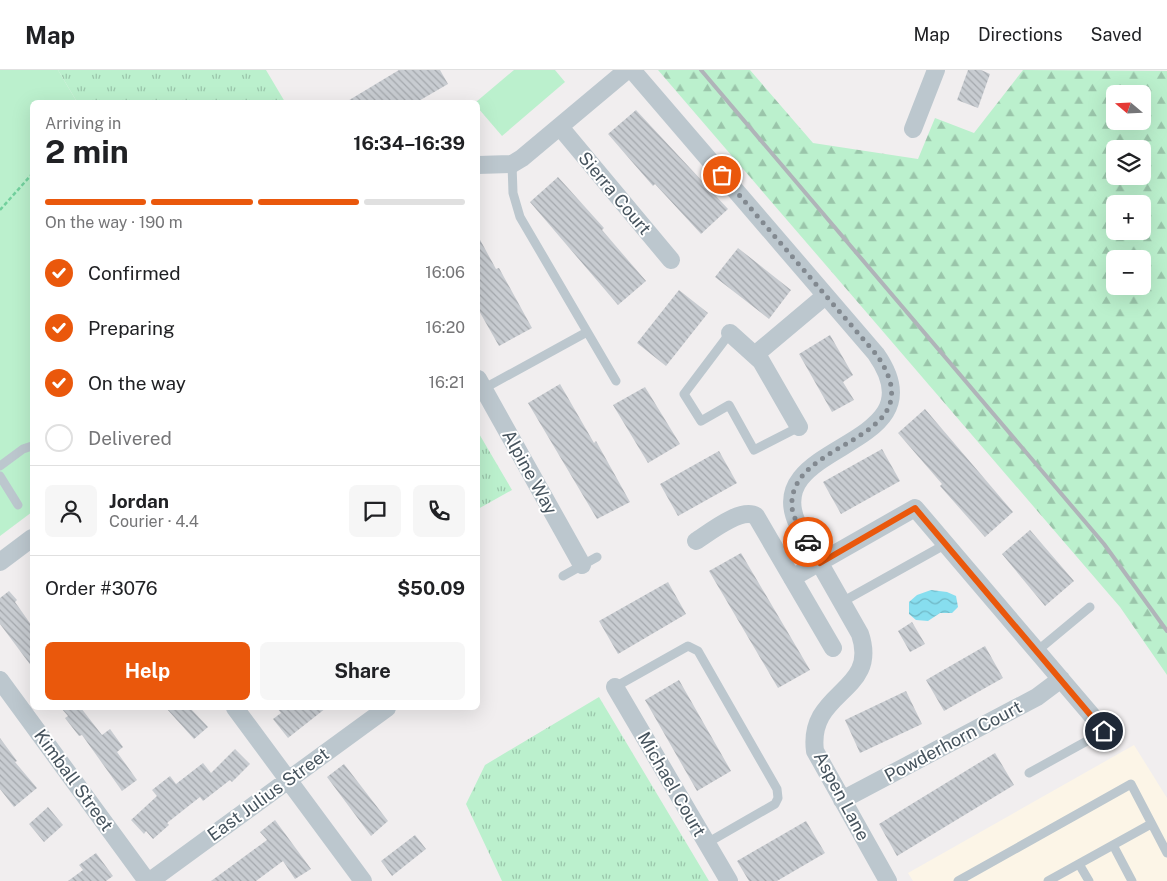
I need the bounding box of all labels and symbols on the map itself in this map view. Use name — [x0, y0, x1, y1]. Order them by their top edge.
north arrow — [1106, 85, 1151, 130]
street label: Sierra Court — [574, 147, 656, 239]
pin — [701, 154, 743, 196]
street label: Alpine Way — [498, 426, 562, 518]
courier — [783, 517, 833, 567]
street label: Powderhorn Court — [881, 696, 1025, 786]
pin — [1083, 710, 1125, 752]
street label: Kimball Street — [30, 725, 118, 835]
street label: Michael Court — [634, 728, 710, 840]
street label: East Julius Street — [203, 743, 333, 845]
street label: Aspen Lane — [810, 748, 874, 844]

